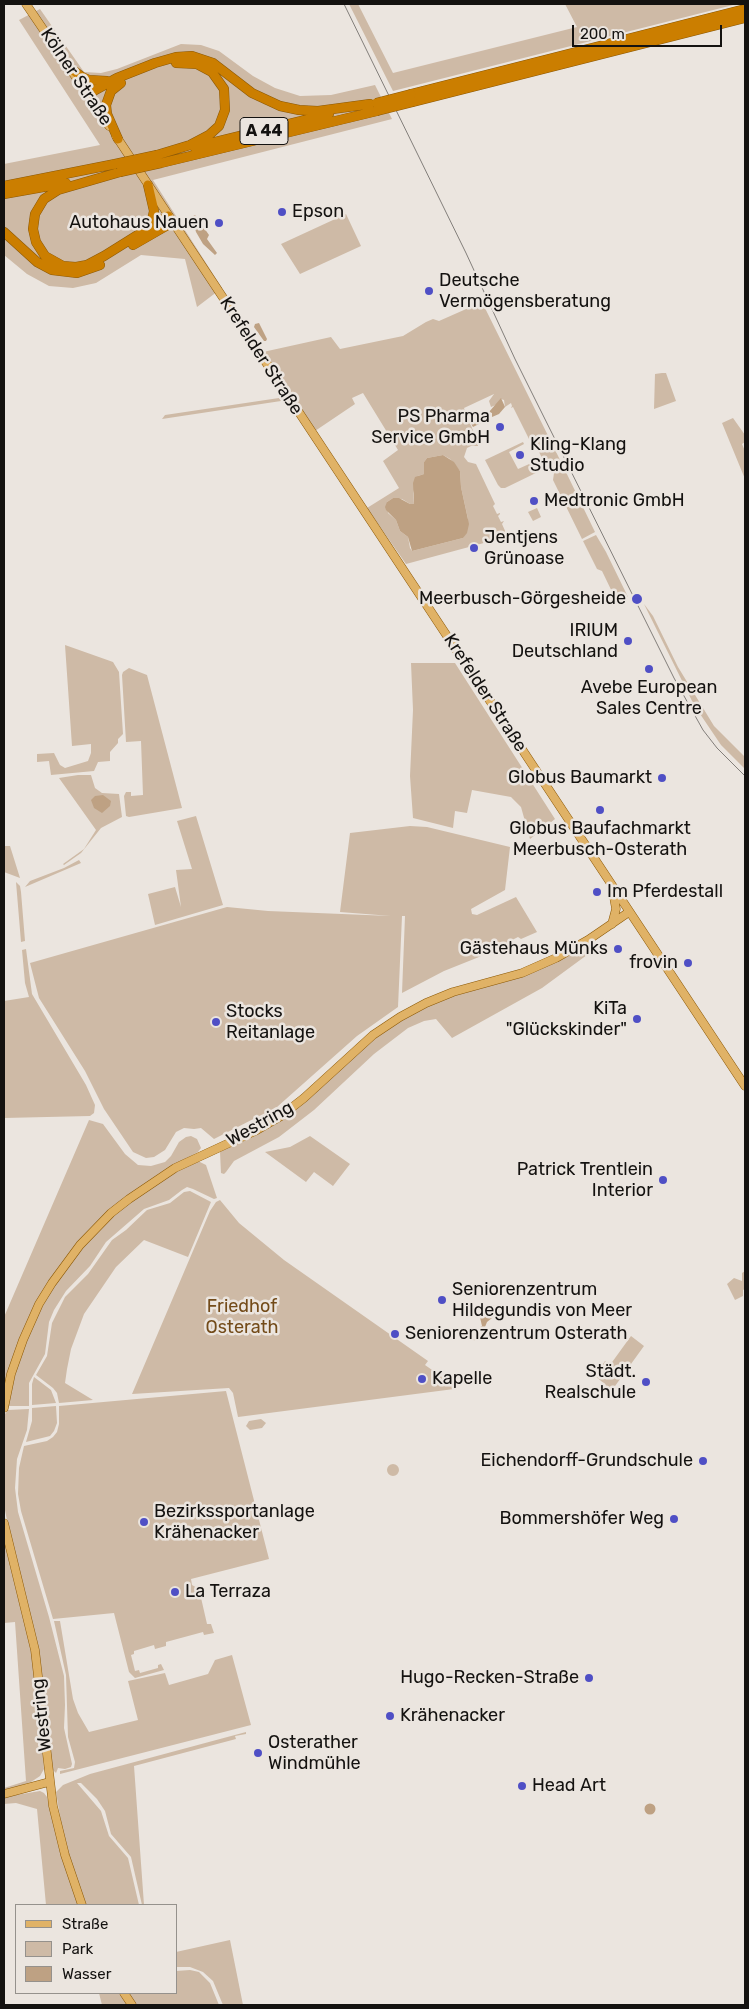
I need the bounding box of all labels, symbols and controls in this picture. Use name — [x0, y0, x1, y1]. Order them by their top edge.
scale bar — [574, 15, 724, 47]
street label: Kölner Straße — [36, 24, 116, 130]
text: 200 m — [580, 25, 625, 43]
road number: A 44 — [240, 118, 288, 144]
place label: Epson — [292, 201, 344, 223]
marker: Epson — [276, 206, 288, 218]
place label: Autohaus Nauen — [69, 212, 209, 234]
marker: Autohaus Nauen — [213, 217, 225, 229]
place label: Deutsche Vermögensberatung — [439, 270, 611, 312]
marker: Deutsche Vermögensberatung — [423, 285, 435, 297]
street label: Krefelder Straße — [215, 293, 307, 419]
place label: PS Pharma Service GmbH — [371, 406, 490, 448]
marker: PS Pharma Service GmbH — [494, 421, 506, 433]
place label: Kling-Klang Studio — [530, 434, 627, 476]
marker: Kling-Klang Studio — [514, 449, 526, 461]
place label: Medtronic GmbH — [544, 490, 685, 512]
marker: Medtronic GmbH — [528, 495, 540, 507]
place label: Jentjens Grünoase — [484, 527, 564, 570]
marker: Jentjens Grünoase — [468, 542, 480, 554]
place label: Meerbusch-Görgesheide — [419, 588, 626, 610]
marker: Meerbusch-Görgesheide — [630, 592, 644, 606]
place label: IRIUM Deutschland — [512, 620, 618, 662]
street label: Krefelder Straße — [439, 630, 531, 756]
marker: IRIUM Deutschland — [622, 635, 634, 647]
marker: Avebe European Sales Centre — [643, 663, 655, 675]
place label: Avebe European Sales Centre — [581, 677, 717, 720]
place label: Globus Baumarkt — [508, 767, 652, 789]
marker: Globus Baumarkt — [656, 772, 668, 784]
marker: Globus Baufachmarkt Meerbusch-Osterath — [594, 804, 606, 816]
place label: Globus Baufachmarkt Meerbusch-Osterath — [509, 818, 691, 861]
place label: Im Pferdestall — [607, 881, 723, 903]
marker: Im Pferdestall — [591, 886, 603, 898]
place label: Gästehaus Münks — [460, 938, 608, 960]
marker: Gästehaus Münks — [612, 943, 624, 955]
place label: frovin — [629, 952, 678, 974]
marker: frovin — [682, 957, 694, 969]
place label: KiTa "Glückskinder" — [506, 998, 627, 1040]
place label: Stocks Reitanlage — [226, 1001, 315, 1044]
marker: KiTa "Glückskinder" — [631, 1013, 643, 1025]
marker: Stocks Reitanlage — [210, 1016, 222, 1028]
street label: Westring — [223, 1097, 297, 1151]
place label: Patrick Trentlein Interior — [517, 1159, 653, 1202]
marker: Patrick Trentlein Interior — [657, 1174, 669, 1186]
place label: Seniorenzentrum Hildegundis von Meer — [452, 1279, 632, 1322]
marker: Seniorenzentrum Hildegundis von Meer — [436, 1294, 448, 1306]
park label: Friedhof Osterath — [205, 1296, 279, 1338]
place label: Seniorenzentrum Osterath — [405, 1323, 628, 1345]
marker: Seniorenzentrum Osterath — [389, 1328, 401, 1340]
place label: Städt. Realschule — [545, 1361, 636, 1404]
place label: Kapelle — [432, 1368, 492, 1390]
marker: Kapelle — [416, 1373, 428, 1385]
marker: Städt. Realschule — [640, 1376, 652, 1388]
place label: Eichendorff-Grundschule — [480, 1450, 693, 1472]
marker: Eichendorff-Grundschule — [697, 1455, 709, 1467]
place label: Bezirkssportanlage Krähenacker — [154, 1501, 315, 1544]
place label: Bommershöfer Weg — [499, 1508, 664, 1530]
marker: Bommershöfer Weg — [668, 1513, 680, 1525]
marker: Bezirkssportanlage Krähenacker — [138, 1516, 150, 1528]
place label: La Terraza — [185, 1581, 271, 1603]
marker: La Terraza — [169, 1586, 181, 1598]
place label: Hugo-Recken-Straße — [400, 1667, 579, 1689]
marker: Hugo-Recken-Straße — [583, 1672, 595, 1684]
street label: Westring — [27, 1677, 57, 1753]
place label: Krähenacker — [400, 1705, 505, 1727]
marker: Krähenacker — [384, 1710, 396, 1722]
place label: Osterather Windmühle — [268, 1732, 361, 1775]
marker: Osterather Windmühle — [252, 1747, 264, 1759]
place label: Head Art — [532, 1775, 606, 1797]
marker: Head Art — [516, 1780, 528, 1792]
legend — [15, 1904, 178, 1994]
text: Straße — [62, 1915, 108, 1933]
text: Park — [62, 1940, 93, 1958]
text: Wasser — [62, 1965, 111, 1983]

